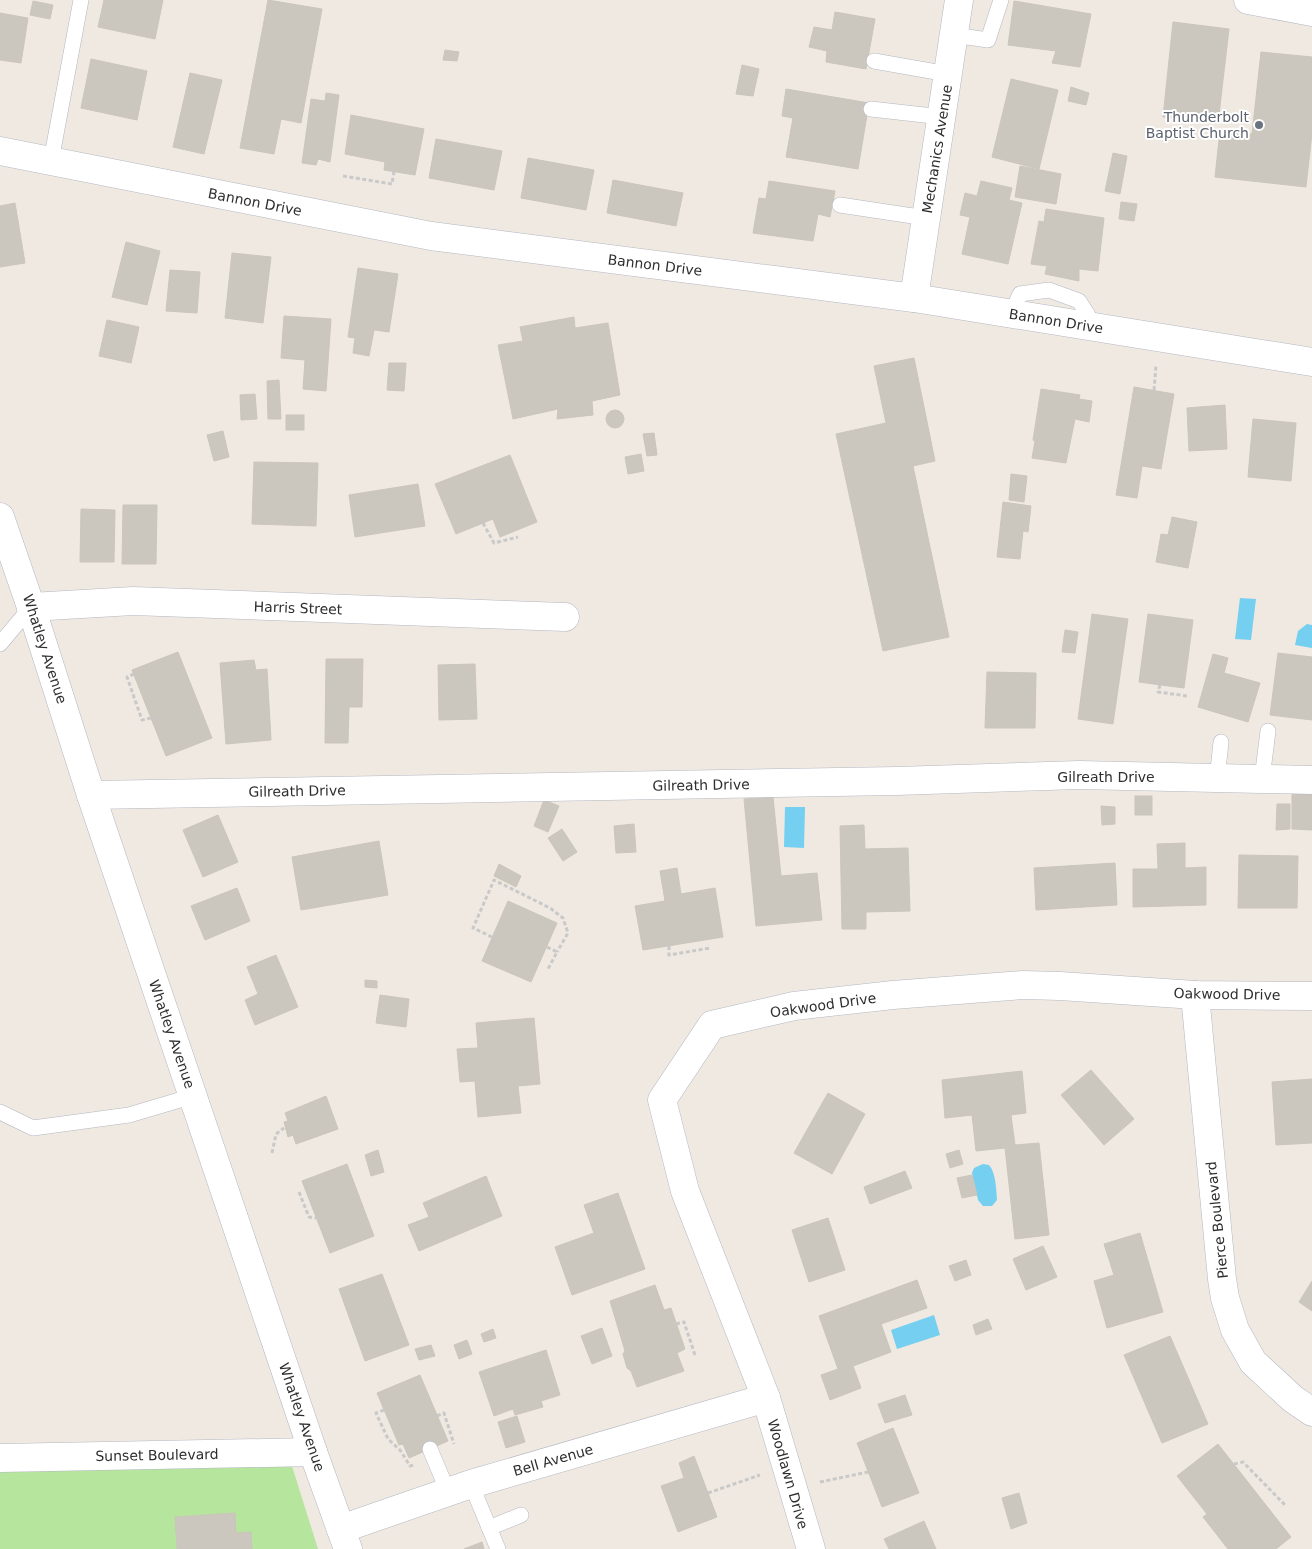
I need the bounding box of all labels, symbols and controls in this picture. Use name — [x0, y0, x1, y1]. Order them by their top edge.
street label: Mechanics Avenue — [919, 84, 955, 214]
place label: Thunderbolt Baptist Church — [1146, 109, 1250, 141]
marker: Thunderbolt Baptist Church — [1253, 119, 1265, 131]
street label: Bannon Drive — [207, 185, 303, 219]
street label: Bannon Drive — [607, 251, 703, 279]
street label: Bannon Drive — [1008, 306, 1104, 336]
street label: Whatley Avenue — [20, 592, 70, 706]
street label: Harris Street — [253, 598, 343, 618]
street label: Gilreath Drive — [1057, 769, 1155, 785]
street label: Gilreath Drive — [652, 776, 750, 794]
street label: Gilreath Drive — [248, 782, 346, 800]
street label: Whatley Avenue — [146, 977, 198, 1091]
street label: Oakwood Drive — [1173, 985, 1281, 1003]
street label: Oakwood Drive — [769, 990, 877, 1020]
street label: Pierce Boulevard — [1203, 1161, 1231, 1279]
street label: Whatley Avenue — [276, 1360, 328, 1474]
street label: Woodlawn Drive — [765, 1417, 811, 1531]
street label: Bell Avenue — [511, 1441, 595, 1479]
street label: Sunset Boulevard — [95, 1446, 219, 1464]

